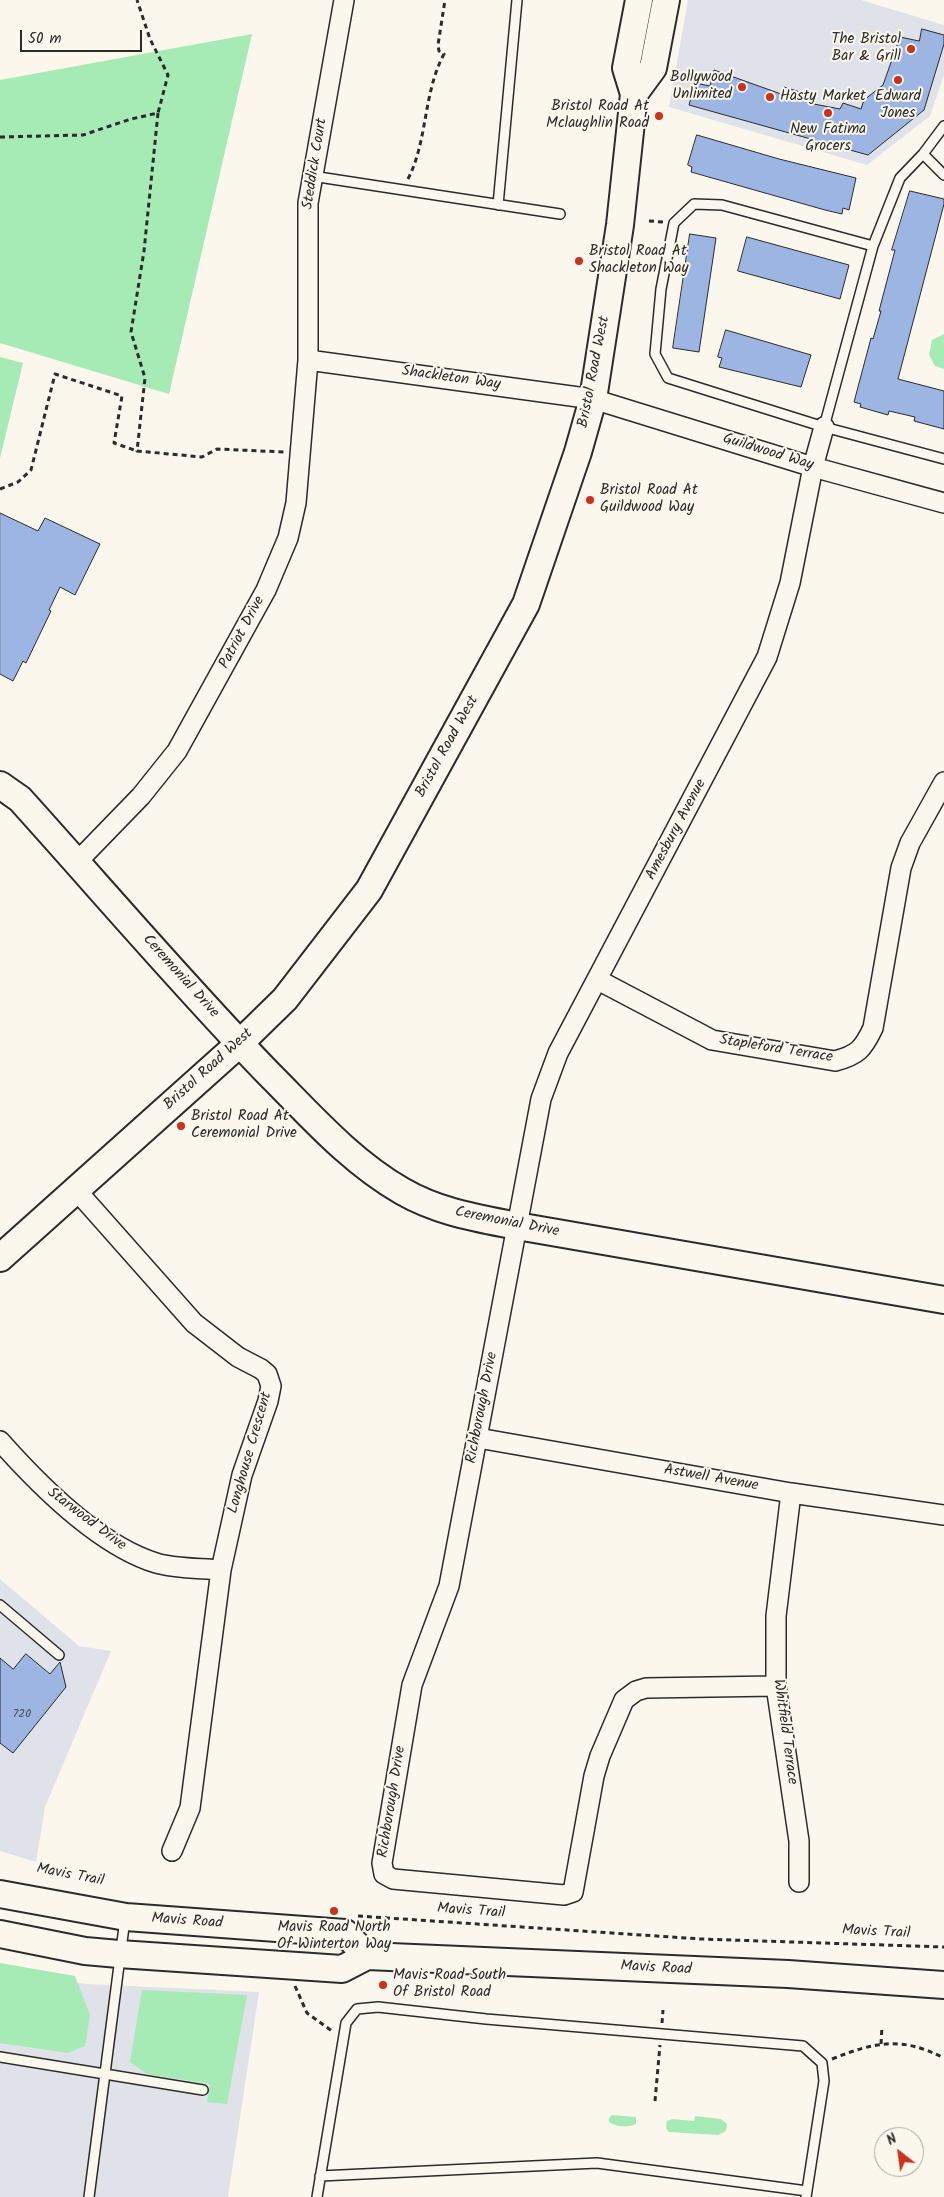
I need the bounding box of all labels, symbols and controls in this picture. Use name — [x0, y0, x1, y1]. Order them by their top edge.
scale bar — [22, 20, 145, 52]
text: 50 m — [28, 27, 62, 51]
place label: The Bristol Bar & Grill — [831, 31, 901, 66]
marker: The Bristol Bar & Grill — [905, 43, 917, 55]
place label: Bollywood Unlimited — [670, 69, 732, 104]
marker: Edward Jones — [892, 74, 904, 86]
marker: Bollywood Unlimited — [736, 81, 748, 93]
place label: Hasty Market — [780, 88, 866, 106]
place label: Edward Jones — [875, 88, 921, 123]
marker: Hasty Market — [764, 91, 776, 103]
place label: Bristol Road At Mclaughlin Road — [546, 98, 649, 133]
marker: New Fatima Grocers — [822, 107, 834, 119]
marker: Bristol Road At Mclaughlin Road — [653, 110, 665, 122]
street label: Steddick Court — [300, 117, 332, 211]
place label: New Fatima Grocers — [790, 121, 866, 156]
place label: Bristol Road At Shackleton Way — [589, 243, 689, 278]
marker: Bristol Road At Shackleton Way — [573, 255, 585, 267]
street label: Bristol Road West — [575, 315, 615, 429]
street label: Shackleton Way — [400, 363, 502, 395]
street label: Guildwood Way — [720, 431, 816, 475]
place label: Bristol Road At Guildwood Way — [600, 482, 698, 517]
marker: Bristol Road At Guildwood Way — [584, 494, 596, 506]
street label: Patriot Drive — [216, 594, 270, 672]
street label: Bristol Road West — [413, 693, 483, 801]
street label: Amesbury Avenue — [643, 777, 711, 883]
street label: Ceremonial Drive — [138, 932, 222, 1022]
street label: Bristol Road West — [161, 1025, 257, 1115]
street label: Stapleford Terrace — [718, 1032, 834, 1068]
place label: Bristol Road At Ceremonial Drive — [191, 1108, 297, 1143]
marker: Bristol Road At Ceremonial Drive — [175, 1120, 187, 1132]
street label: Ceremonial Drive — [453, 1204, 561, 1242]
street label: Richborough Drive — [463, 1351, 503, 1465]
street label: Longhouse Crescent — [225, 1390, 277, 1516]
street label: Astwell Avenue — [662, 1462, 760, 1496]
street label: Starwood Drive — [43, 1484, 129, 1556]
street label: Whitfield Terrace — [768, 1678, 800, 1786]
house number: 720 — [13, 1708, 31, 1722]
street label: Richborough Drive — [375, 1745, 411, 1859]
street label: Mavis Trail — [35, 1861, 105, 1891]
street label: Mavis Trail — [436, 1901, 506, 1923]
marker: Mavis Road North Of Winterton Way — [328, 1905, 340, 1917]
street label: Mavis Road — [151, 1911, 223, 1933]
place label: Mavis Road North Of Winterton Way — [277, 1919, 391, 1954]
street label: Mavis Trail — [841, 1922, 911, 1944]
street label: Mavis Road — [620, 1958, 692, 1980]
place label: Mavis Road South Of Bristol Road — [393, 1967, 506, 2002]
marker: Mavis Road South Of Bristol Road — [377, 1979, 389, 1991]
north arrow — [874, 2127, 924, 2177]
text: N — [883, 2128, 901, 2152]

